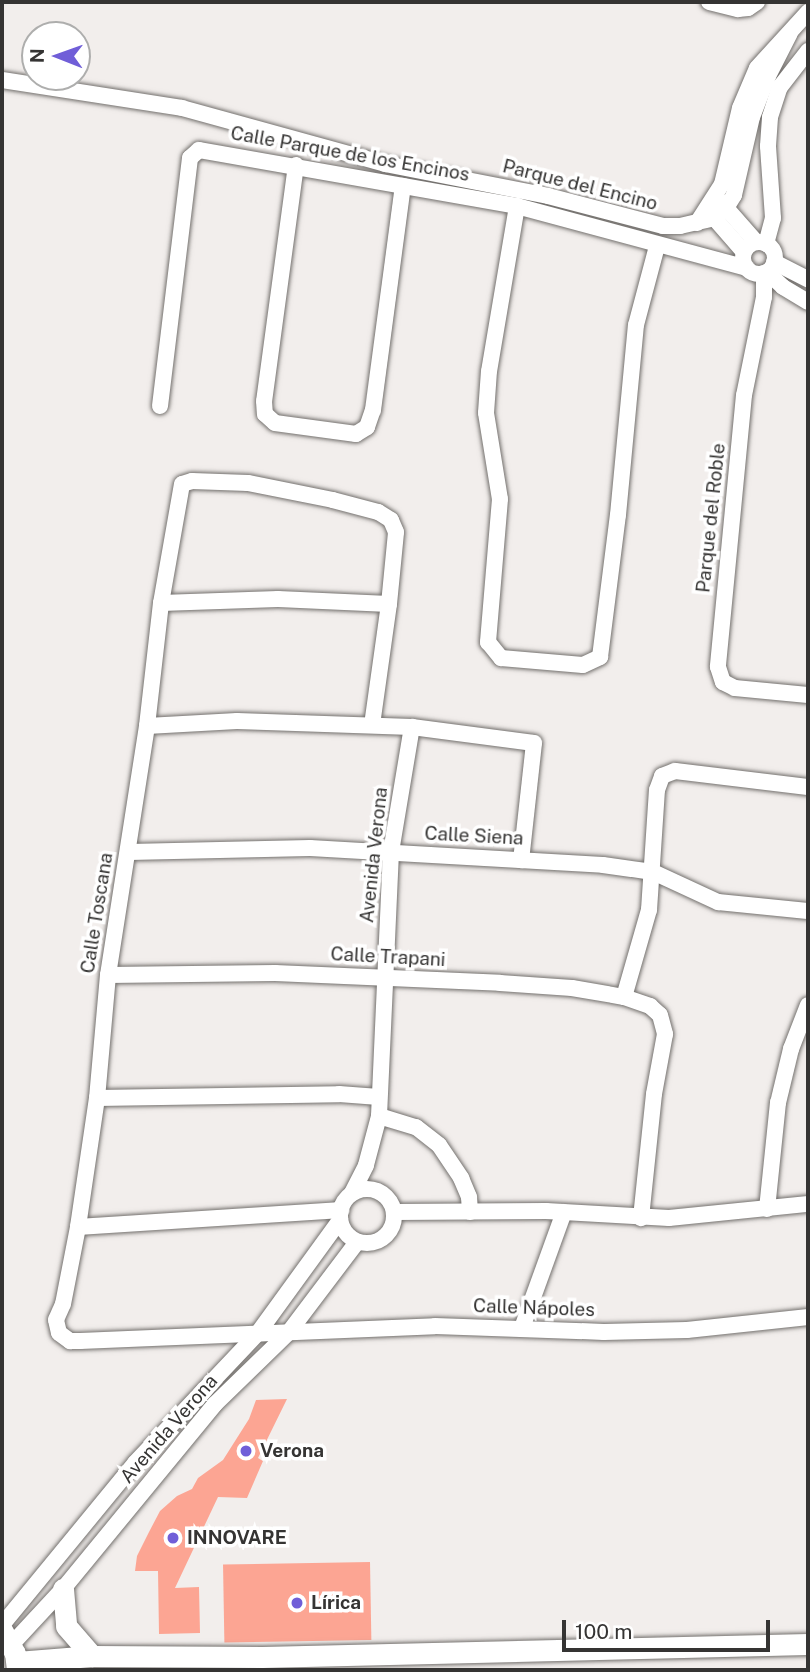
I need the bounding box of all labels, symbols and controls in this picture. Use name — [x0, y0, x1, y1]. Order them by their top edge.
north arrow — [21, 21, 91, 91]
text: N — [26, 48, 48, 63]
street label: Calle Parque de los Encinos — [229, 122, 471, 186]
street label: Parque del Encino — [500, 155, 660, 215]
street label: Parque del Roble — [692, 442, 730, 594]
street label: Avenida Verona — [356, 786, 392, 924]
street label: Calle Siena — [424, 822, 524, 850]
street label: Calle Toscana — [76, 851, 118, 975]
street label: Calle Trapani — [330, 943, 446, 971]
street label: Calle Nápoles — [473, 1294, 595, 1322]
street label: Avenida Verona — [116, 1370, 222, 1488]
place label: Verona — [260, 1440, 324, 1462]
marker: Verona — [238, 1443, 254, 1459]
place label: INNOVARE — [187, 1527, 287, 1549]
marker: INNOVARE — [165, 1530, 181, 1546]
place label: Lírica — [311, 1592, 361, 1614]
marker: Lírica — [289, 1595, 305, 1611]
scale bar — [565, 1606, 773, 1650]
text: 100 m — [575, 1619, 632, 1644]

